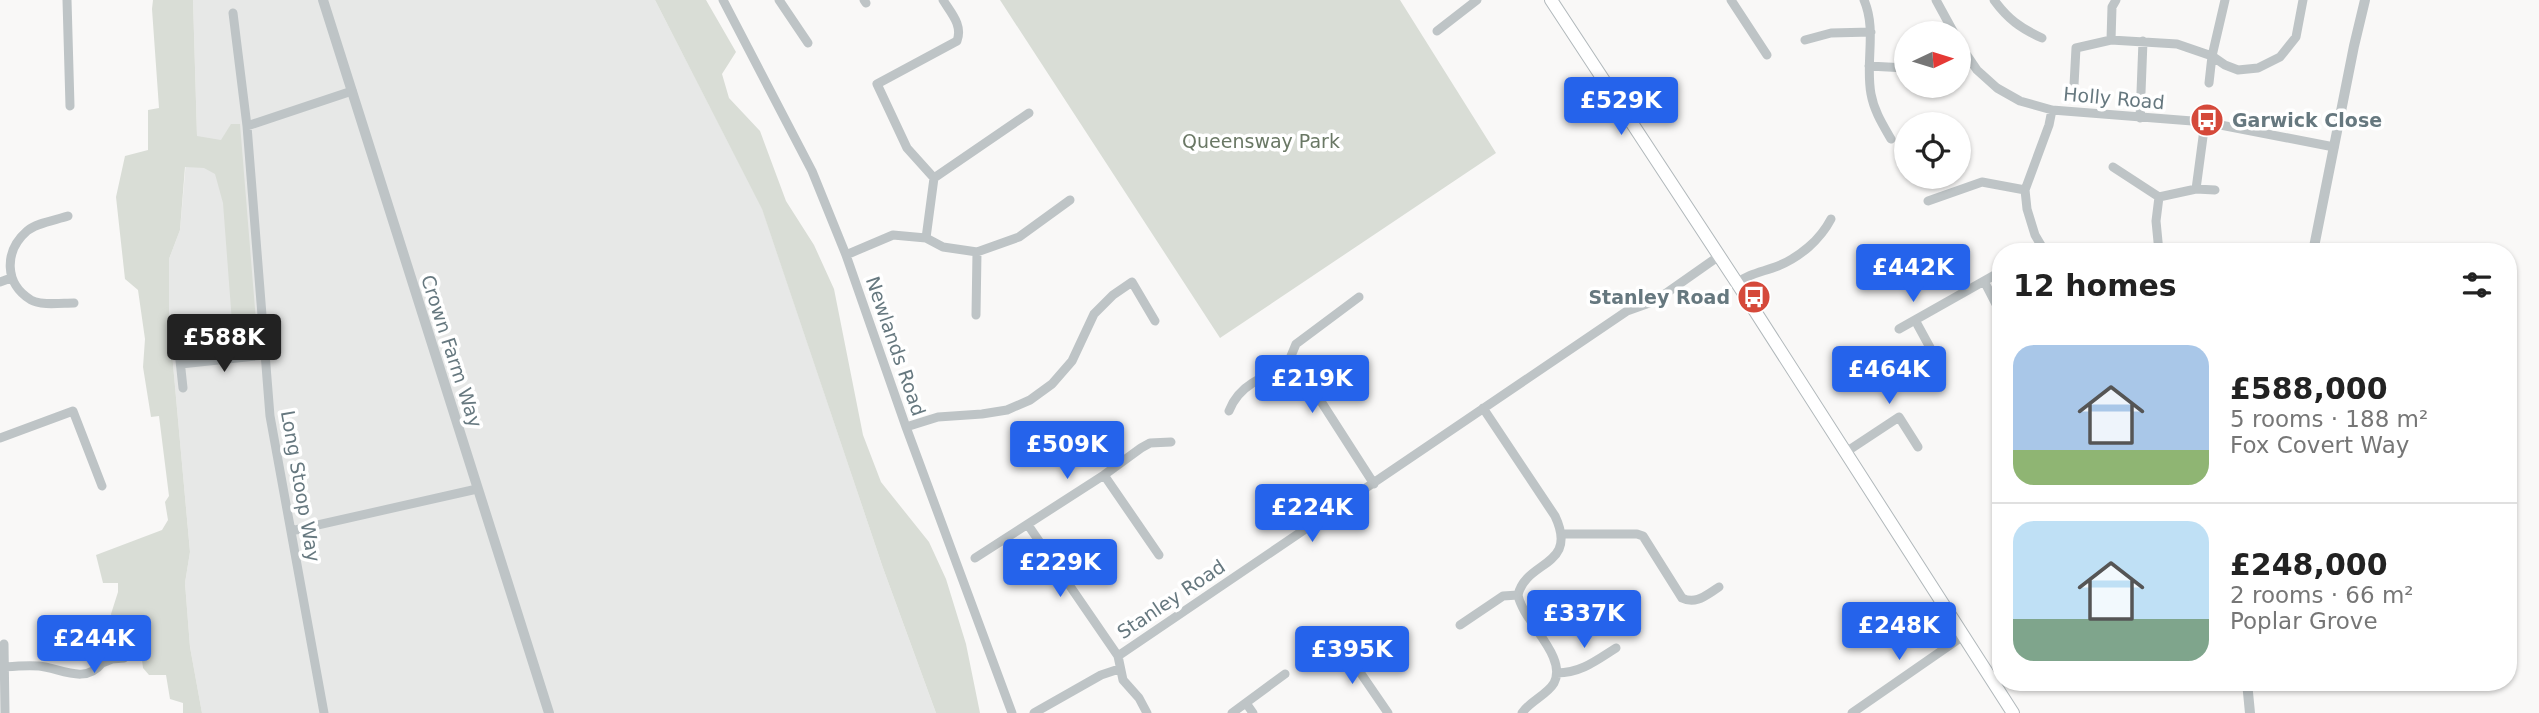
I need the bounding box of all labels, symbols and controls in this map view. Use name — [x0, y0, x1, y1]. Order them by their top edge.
north arrow — [1894, 21, 1970, 98]
map controls — [1894, 21, 1971, 189]
pin: £529K — [1572, 78, 1670, 137]
street label: Holly Road — [2063, 83, 2165, 113]
text: £529K — [1580, 87, 1662, 113]
bus stop icon: Garwick Close — [2188, 101, 2226, 139]
place label: Garwick Close — [2232, 109, 2382, 131]
button: locate — [1894, 112, 1971, 189]
park label: Queensway Park — [1182, 130, 1340, 152]
pin: £442K — [1864, 244, 1962, 304]
text: £442K — [1872, 254, 1954, 280]
icon: filters — [2458, 266, 2496, 304]
text: 12 homes — [2013, 268, 2177, 303]
street label: Crown Farm Way — [417, 272, 487, 430]
street label: Newlands Road — [862, 273, 930, 419]
bus stop icon: Stanley Road — [1735, 278, 1773, 316]
place label: Stanley Road — [1588, 286, 1730, 308]
pin: £588K — [175, 314, 273, 374]
text: £588K — [183, 324, 265, 350]
pin: £464K — [1840, 346, 1938, 406]
pin: £219K — [1263, 356, 1361, 415]
text: £464K — [1848, 356, 1930, 382]
text: £219K — [1271, 365, 1353, 391]
text: £588,000 — [2230, 371, 2388, 406]
icon: home — [2069, 373, 2153, 457]
text: 5 rooms · 188 m² — [2230, 406, 2428, 432]
street label: Long Stoop Way — [277, 409, 325, 563]
pin: £509K — [1018, 421, 1116, 481]
text: £509K — [1026, 431, 1108, 457]
text: Fox Covert Way — [2230, 432, 2409, 458]
pin: £224K — [1263, 484, 1361, 544]
text: £224K — [1271, 494, 1353, 520]
pin: £229K — [1011, 540, 1109, 599]
text: £248,000 — [2230, 547, 2388, 582]
text: £229K — [1019, 549, 1101, 575]
icon: home — [2069, 549, 2153, 633]
street label: Stanley Road — [1113, 555, 1229, 643]
text: 2 rooms · 66 m² — [2230, 582, 2414, 608]
pin: £337K — [1535, 590, 1633, 650]
text: £337K — [1543, 600, 1625, 626]
pin: £248K — [1850, 602, 1948, 662]
text: Poplar Grove — [2230, 608, 2378, 634]
text: £248K — [1858, 612, 1940, 638]
pin: £244K — [45, 616, 143, 675]
text: £244K — [53, 625, 135, 651]
pin: £395K — [1303, 626, 1401, 686]
text: £395K — [1311, 636, 1393, 662]

